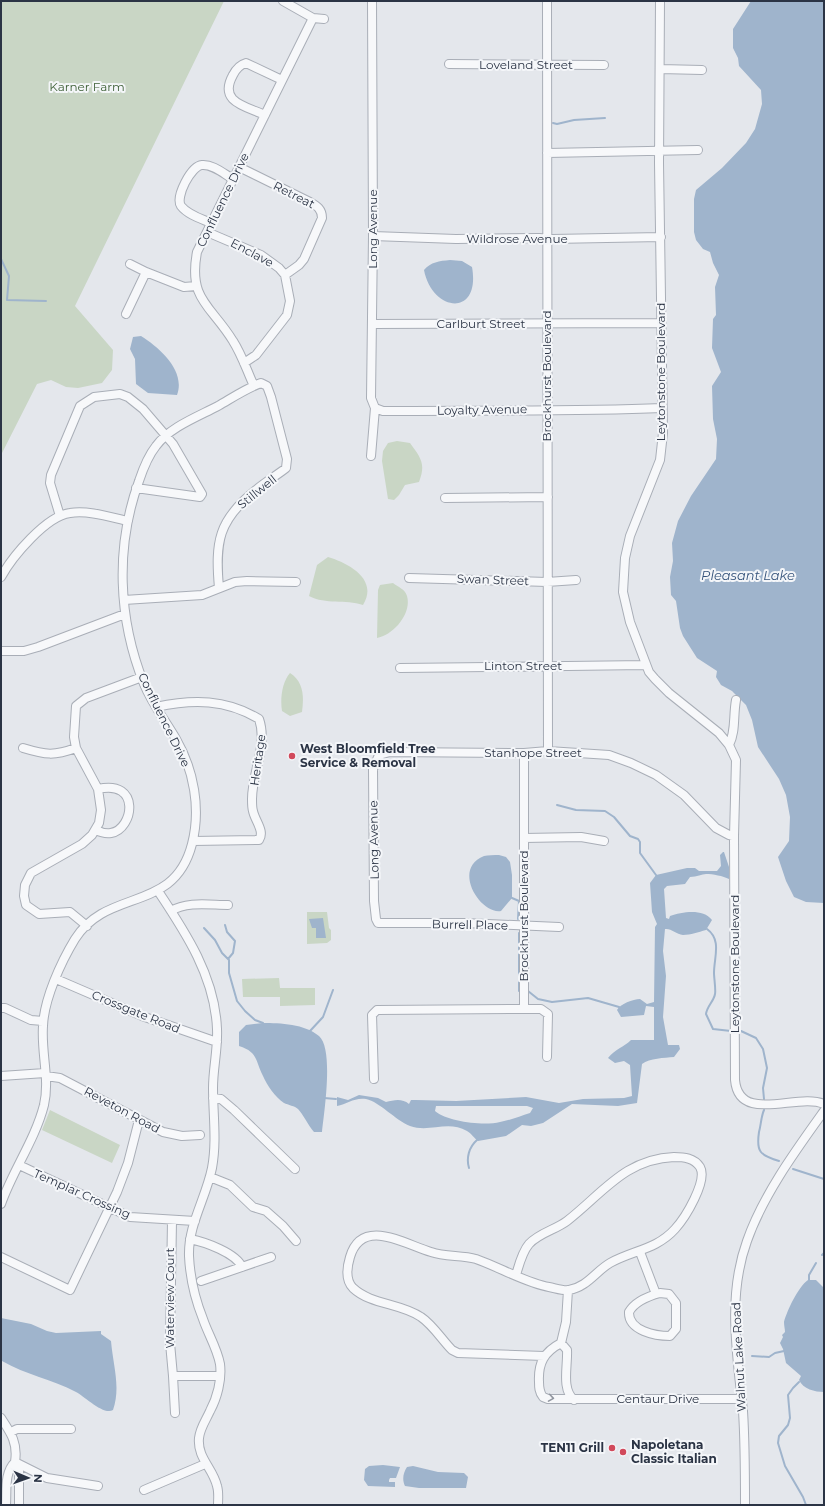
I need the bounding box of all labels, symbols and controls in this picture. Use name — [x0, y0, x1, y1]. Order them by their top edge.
street label: Loveland Street — [479, 57, 573, 72]
park label: Karner Farm — [49, 79, 125, 94]
street label: Confluence Drive — [193, 150, 252, 249]
street label: Retreat — [271, 178, 318, 211]
street label: Long Avenue — [365, 189, 380, 269]
street label: Wildrose Avenue — [466, 231, 568, 246]
street label: Enclave — [228, 235, 276, 270]
street label: Leytonstone Boulevard — [653, 303, 668, 441]
street label: Brockhurst Boulevard — [539, 310, 554, 442]
street label: Carlburt Street — [437, 316, 526, 331]
street label: Loyalty Avenue — [437, 401, 527, 418]
street label: Stillwell — [234, 471, 279, 512]
water label: Pleasant Lake — [701, 567, 795, 583]
street label: Swan Street — [457, 571, 529, 588]
street label: Linton Street — [484, 658, 562, 673]
street label: Confluence Drive — [135, 670, 194, 769]
street label: Heritage — [246, 733, 269, 787]
place label: West Bloomfield Tree Service & Removal — [300, 741, 436, 770]
street label: Stanhope Street — [484, 745, 582, 760]
marker: West Bloomfield Tree Service & Removal — [287, 751, 297, 761]
street label: Long Avenue — [365, 800, 382, 880]
street label: Brockhurst Boulevard — [516, 850, 531, 982]
street label: Leytonstone Boulevard — [727, 895, 742, 1033]
street label: Burrell Place — [432, 916, 508, 933]
street label: Crossgate Road — [90, 987, 183, 1036]
street label: Reveton Road — [82, 1083, 163, 1136]
street label: Templar Crossing — [31, 1165, 133, 1222]
street label: Waterview Court — [162, 1247, 177, 1348]
street label: Walnut Lake Road — [728, 1302, 749, 1412]
street label: Centaur Drive — [617, 1391, 699, 1406]
one-way arrow — [547, 1393, 554, 1402]
place label: Napoletana Classic Italian — [631, 1437, 717, 1466]
place label: TEN11 Grill — [541, 1440, 604, 1455]
marker: TEN11 Grill — [607, 1443, 617, 1453]
marker: Napoletana Classic Italian — [618, 1447, 628, 1457]
north arrow — [8, 1458, 48, 1498]
text: N — [31, 1474, 45, 1483]

